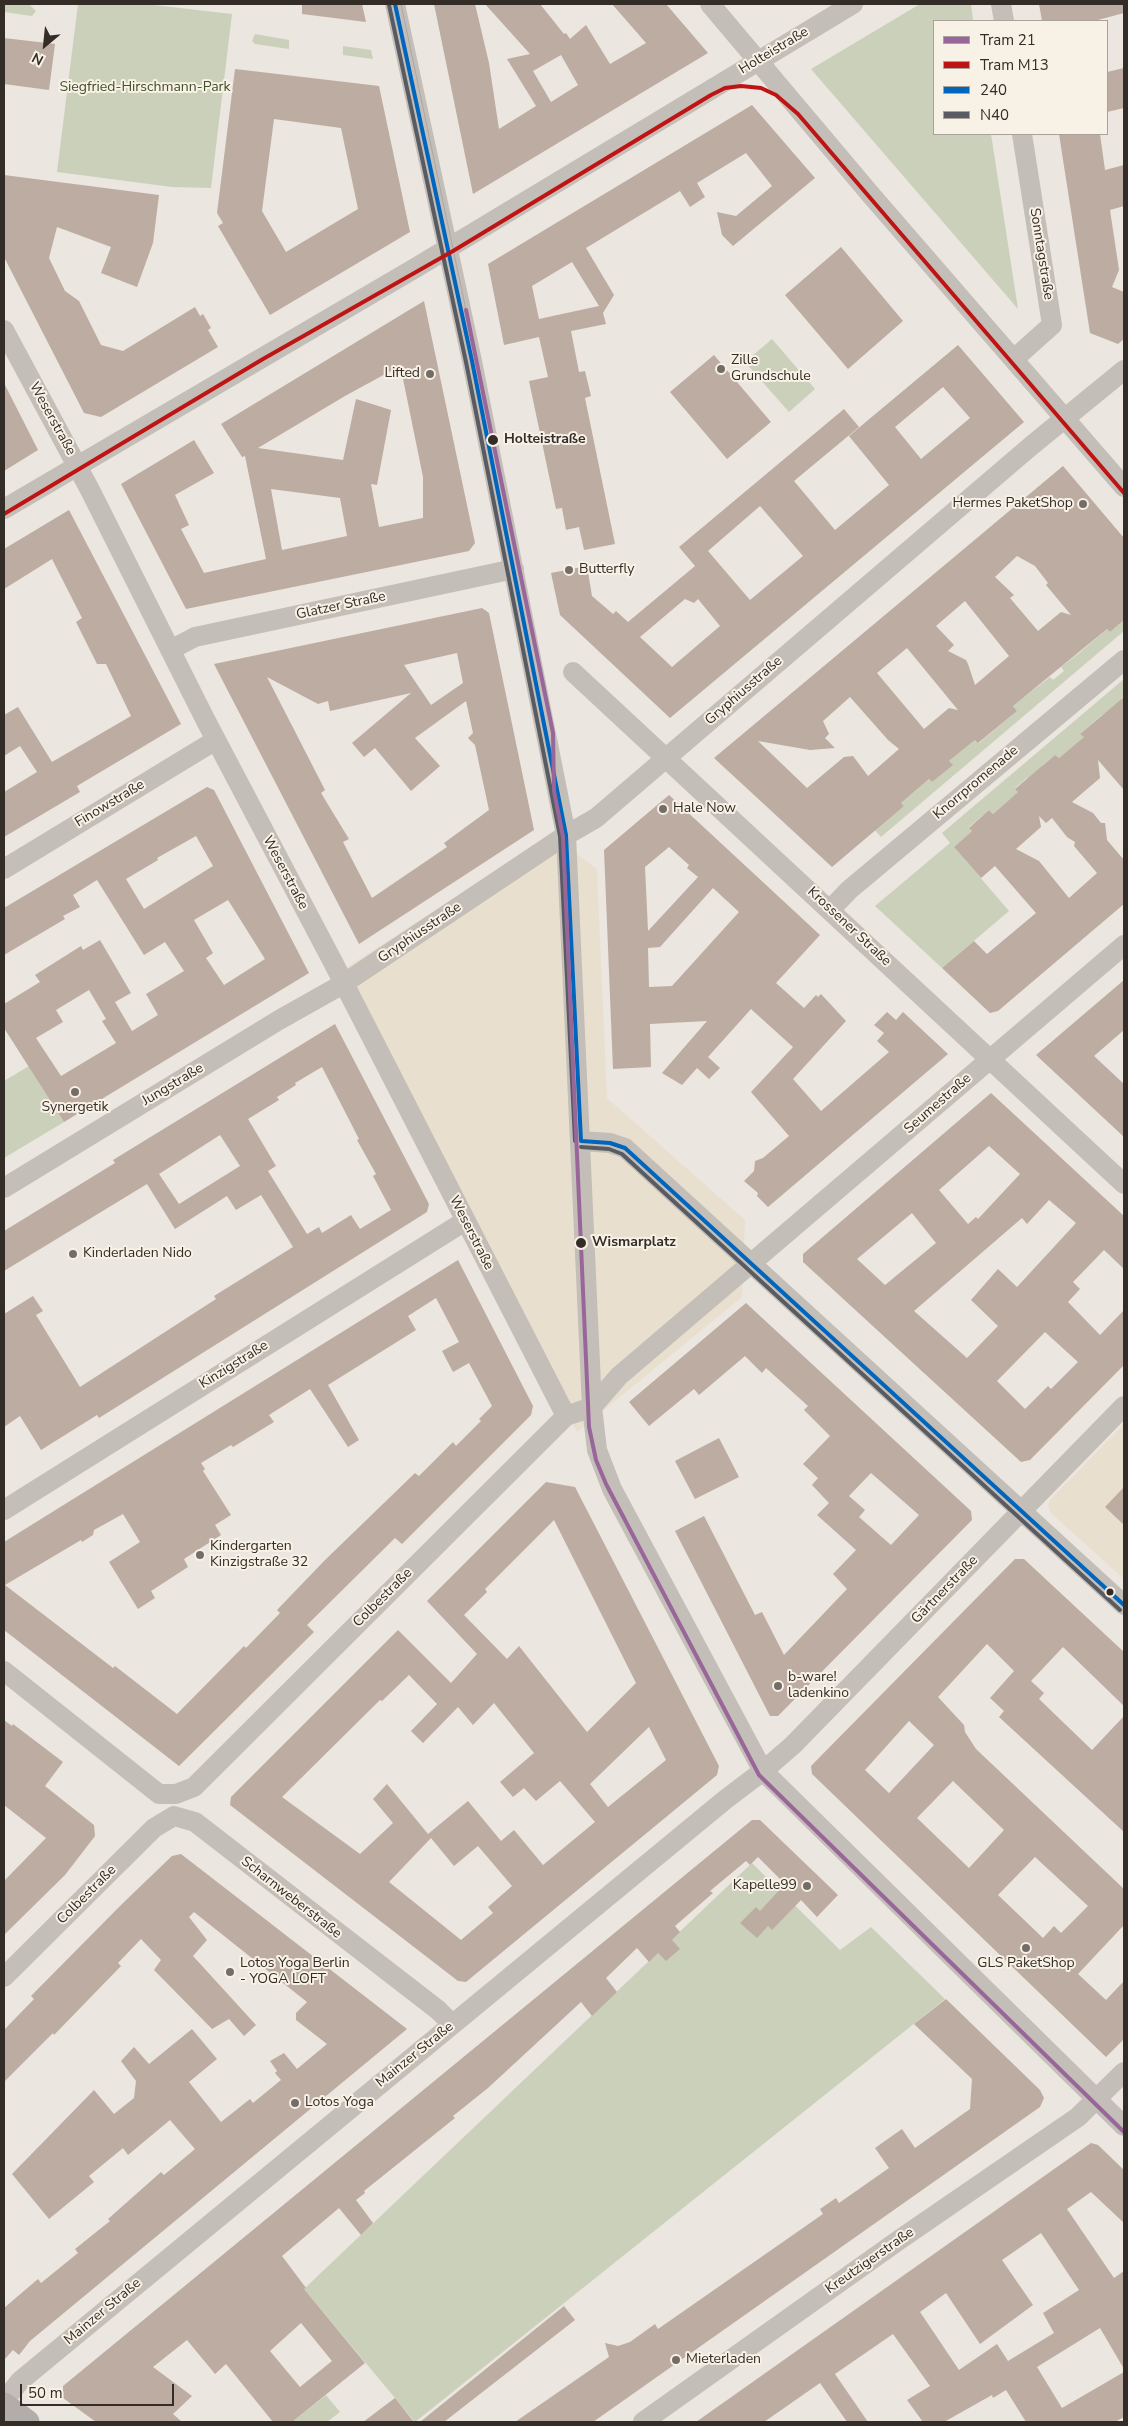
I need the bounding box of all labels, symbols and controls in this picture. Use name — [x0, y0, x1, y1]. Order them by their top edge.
north arrow — [20, 20, 70, 70]
legend — [933, 20, 1108, 135]
street label: Holteistraße — [736, 24, 812, 78]
text: Tram 21 — [980, 30, 1036, 50]
text: N — [29, 48, 47, 70]
text: Tram M13 — [980, 55, 1049, 75]
park label: Siegfried-Hirschmann-Park — [59, 80, 231, 96]
text: 240 — [980, 80, 1007, 100]
text: N40 — [980, 105, 1009, 125]
street label: Sonntagstraße — [1025, 207, 1057, 301]
place label: Zille Grundschule — [731, 353, 811, 386]
marker: Zille Grundschule — [715, 363, 727, 375]
place label: Lifted — [384, 366, 420, 382]
marker: Lifted — [424, 368, 436, 380]
street label: Weserstraße — [25, 379, 79, 459]
place label: Holteistraße — [504, 432, 586, 448]
marker: Holteistraße — [486, 433, 500, 447]
place label: Hermes PaketShop — [953, 496, 1073, 512]
marker: Hermes PaketShop — [1077, 498, 1089, 510]
place label: Butterfly — [579, 562, 635, 578]
marker: Butterfly — [563, 564, 575, 576]
street label: Glatzer Straße — [295, 588, 387, 624]
street label: Gryphiusstraße — [702, 653, 786, 729]
street label: Knorrpromenade — [930, 743, 1022, 823]
street label: Finowstraße — [72, 777, 148, 831]
place label: Hale Now — [673, 801, 736, 817]
marker: Hale Now — [657, 803, 669, 815]
street label: Weserstraße — [259, 833, 311, 913]
street label: Krossener Straße — [804, 884, 894, 970]
street label: Gryphiusstraße — [375, 899, 465, 967]
street label: Jungstraße — [139, 1060, 207, 1110]
street label: Seumestraße — [901, 1070, 975, 1138]
marker: Synergetik — [69, 1086, 81, 1098]
place label: Synergetik — [42, 1100, 108, 1116]
street label: Weserstraße — [445, 1193, 497, 1273]
place label: Wismarplatz — [592, 1235, 676, 1251]
marker: Wismarplatz — [574, 1236, 588, 1250]
place label: Kinderladen Nido — [83, 1246, 192, 1262]
marker: Kinderladen Nido — [67, 1248, 79, 1260]
street label: Kinzigstraße — [197, 1337, 271, 1393]
place label: Kindergarten Kinzigstraße 32 — [210, 1539, 308, 1571]
marker: Kindergarten Kinzigstraße 32 — [194, 1549, 206, 1561]
street label: Gärtnerstraße — [908, 1552, 982, 1628]
street label: Colbestraße — [350, 1565, 416, 1631]
unlabelled marker — [1105, 1587, 1115, 1597]
place label: b-ware! ladenkino — [788, 1670, 849, 1702]
marker: b-ware! ladenkino — [772, 1680, 784, 1692]
street label: Scharnweberstraße — [237, 1854, 345, 1942]
street label: Colbestraße — [54, 1862, 120, 1928]
place label: Kapelle99 — [733, 1878, 797, 1894]
marker: Kapelle99 — [801, 1880, 813, 1892]
marker: GLS PaketShop — [1020, 1942, 1032, 1954]
place label: Lotos Yoga Berlin - YOGA LOFT — [240, 1956, 350, 1988]
place label: GLS PaketShop — [977, 1956, 1075, 1972]
marker: Lotos Yoga Berlin - YOGA LOFT — [224, 1966, 236, 1978]
street label: Mainzer Straße — [373, 2019, 457, 2091]
place label: Lotos Yoga — [305, 2095, 374, 2111]
marker: Lotos Yoga — [289, 2097, 301, 2109]
street label: Kreutzigerstraße — [823, 2224, 917, 2298]
street label: Mainzer Straße — [61, 2275, 145, 2349]
place label: Mieterladen — [686, 2352, 761, 2368]
marker: Mieterladen — [670, 2354, 682, 2366]
scale bar — [22, 2374, 176, 2406]
text: 50 m — [28, 2383, 63, 2403]

